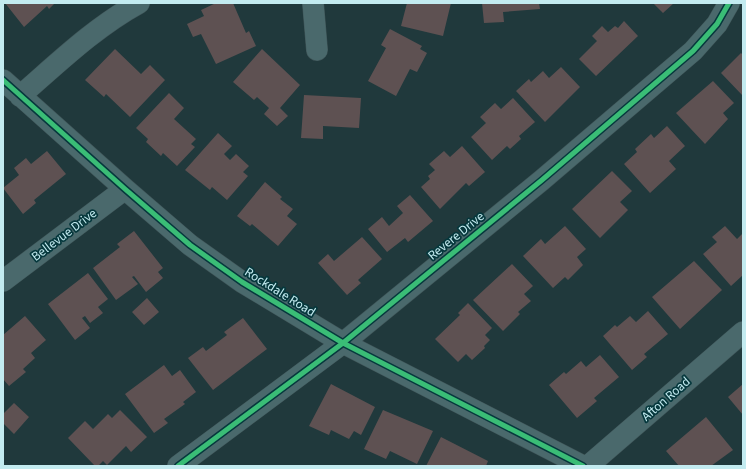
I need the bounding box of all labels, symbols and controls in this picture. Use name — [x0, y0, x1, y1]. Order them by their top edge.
street label: Bellevue Drive — [28, 204, 100, 266]
street label: Revere Drive — [424, 208, 488, 264]
street label: Rockdale Road — [241, 263, 319, 321]
street label: Afton Road — [638, 373, 694, 425]

